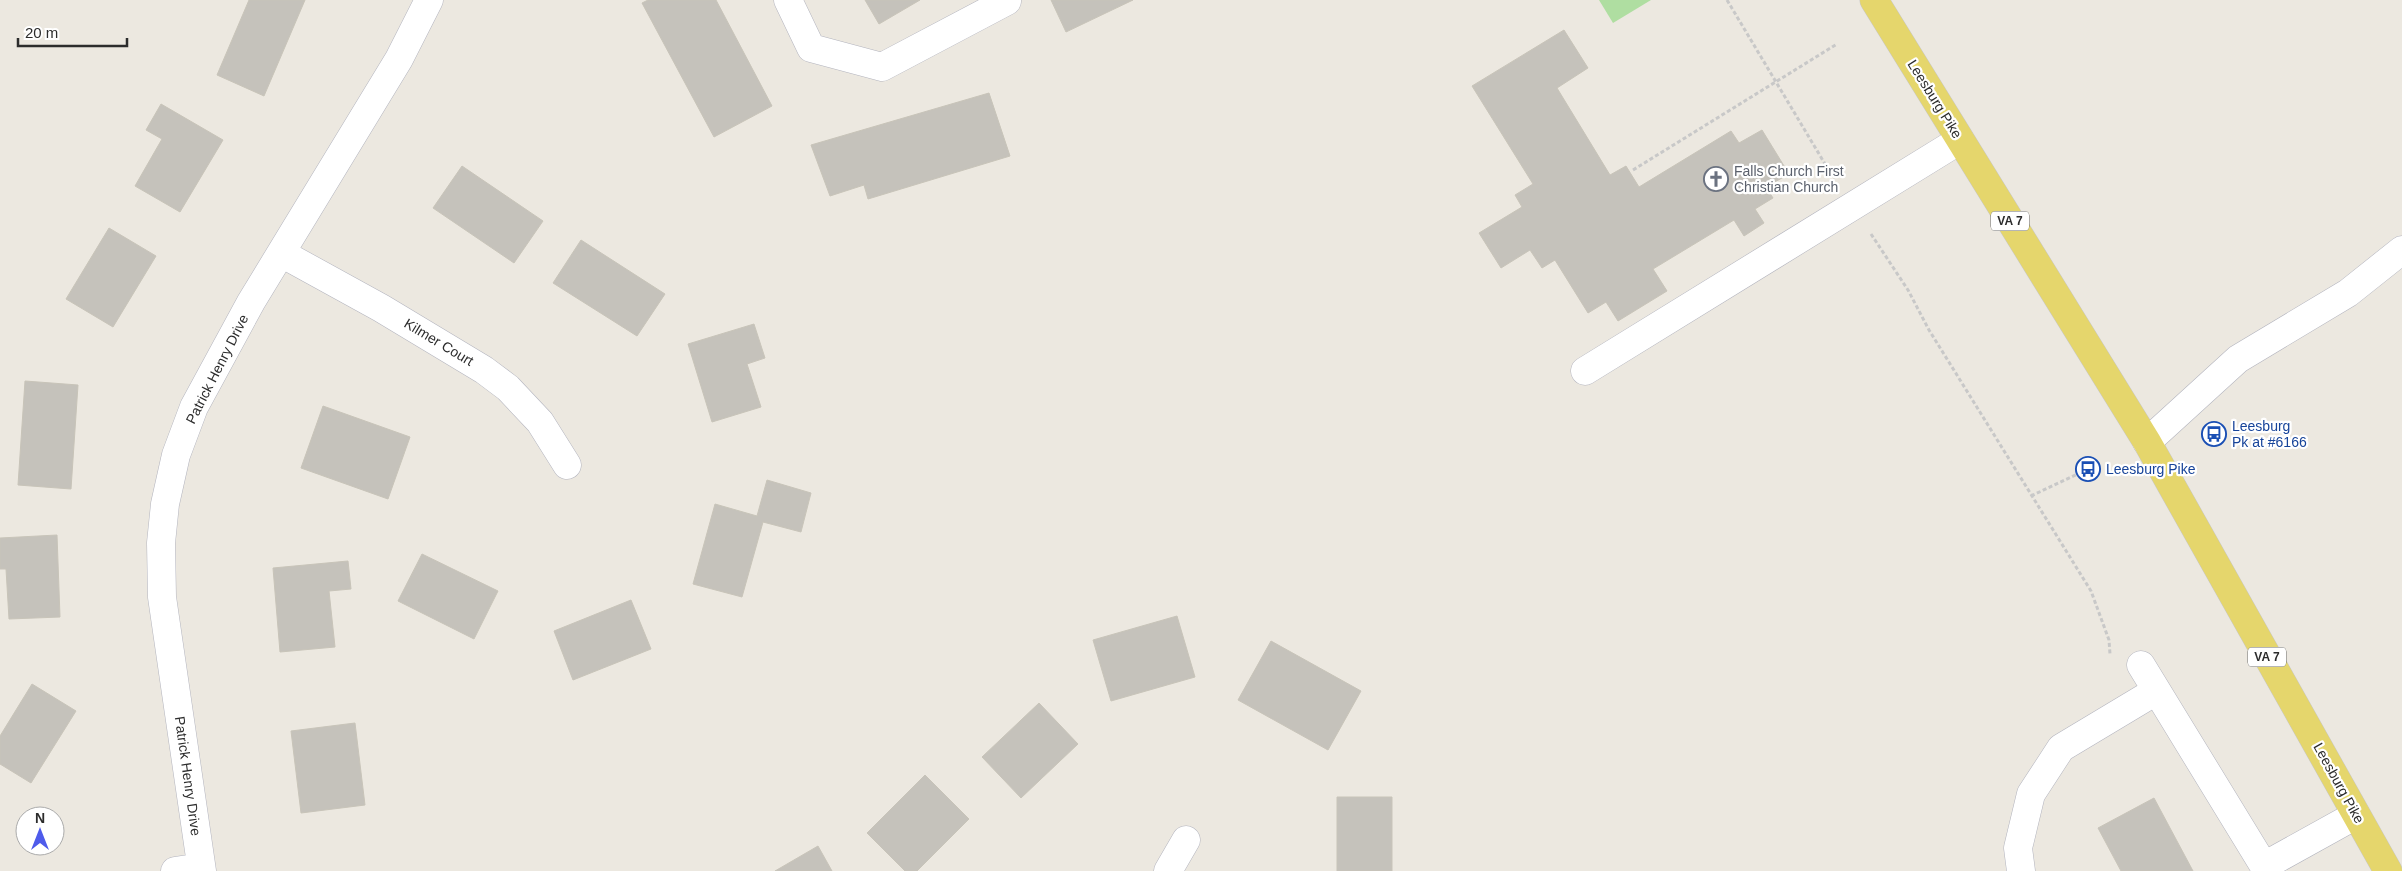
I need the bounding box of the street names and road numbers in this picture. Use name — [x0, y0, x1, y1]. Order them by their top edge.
street label: Leesburg Pike — [1904, 57, 1966, 141]
road number: VA 7 — [1991, 212, 2029, 230]
street label: Patrick Henry Drive — [182, 311, 252, 426]
street label: Kilmer Court — [402, 315, 477, 369]
road number: VA 7 — [2248, 648, 2286, 666]
street label: Patrick Henry Drive — [172, 715, 204, 837]
street label: Leesburg Pike — [2310, 740, 2368, 826]

